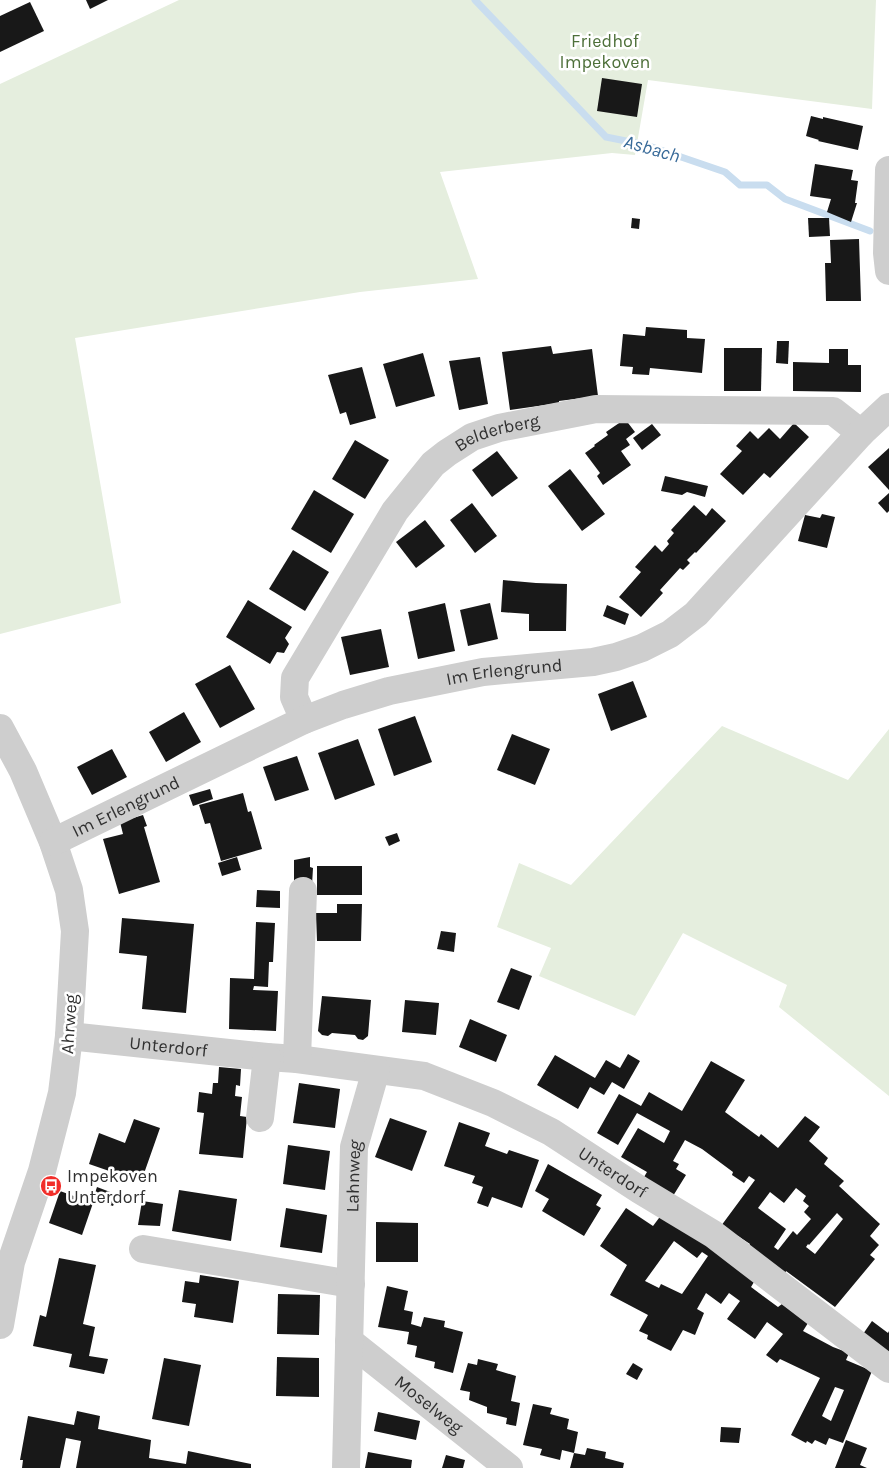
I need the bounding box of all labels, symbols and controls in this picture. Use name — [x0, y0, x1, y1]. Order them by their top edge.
park label: Friedhof Impekoven — [560, 30, 650, 73]
water label: Asbach — [621, 130, 683, 168]
street label: Belderberg — [450, 409, 541, 456]
street label: Im Erlengrund — [444, 654, 563, 690]
street label: Im Erlengrund — [68, 771, 183, 842]
street label: Ahrweg — [56, 993, 82, 1055]
street label: Unterdorf — [128, 1031, 209, 1062]
street label: Lahnweg — [341, 1137, 367, 1213]
street label: Unterdorf — [574, 1142, 652, 1203]
place label: Impekoven Unterdorf — [67, 1165, 158, 1208]
bus stop icon: Impekoven Unterdorf — [39, 1174, 63, 1198]
street label: Moselweg — [390, 1371, 468, 1438]

